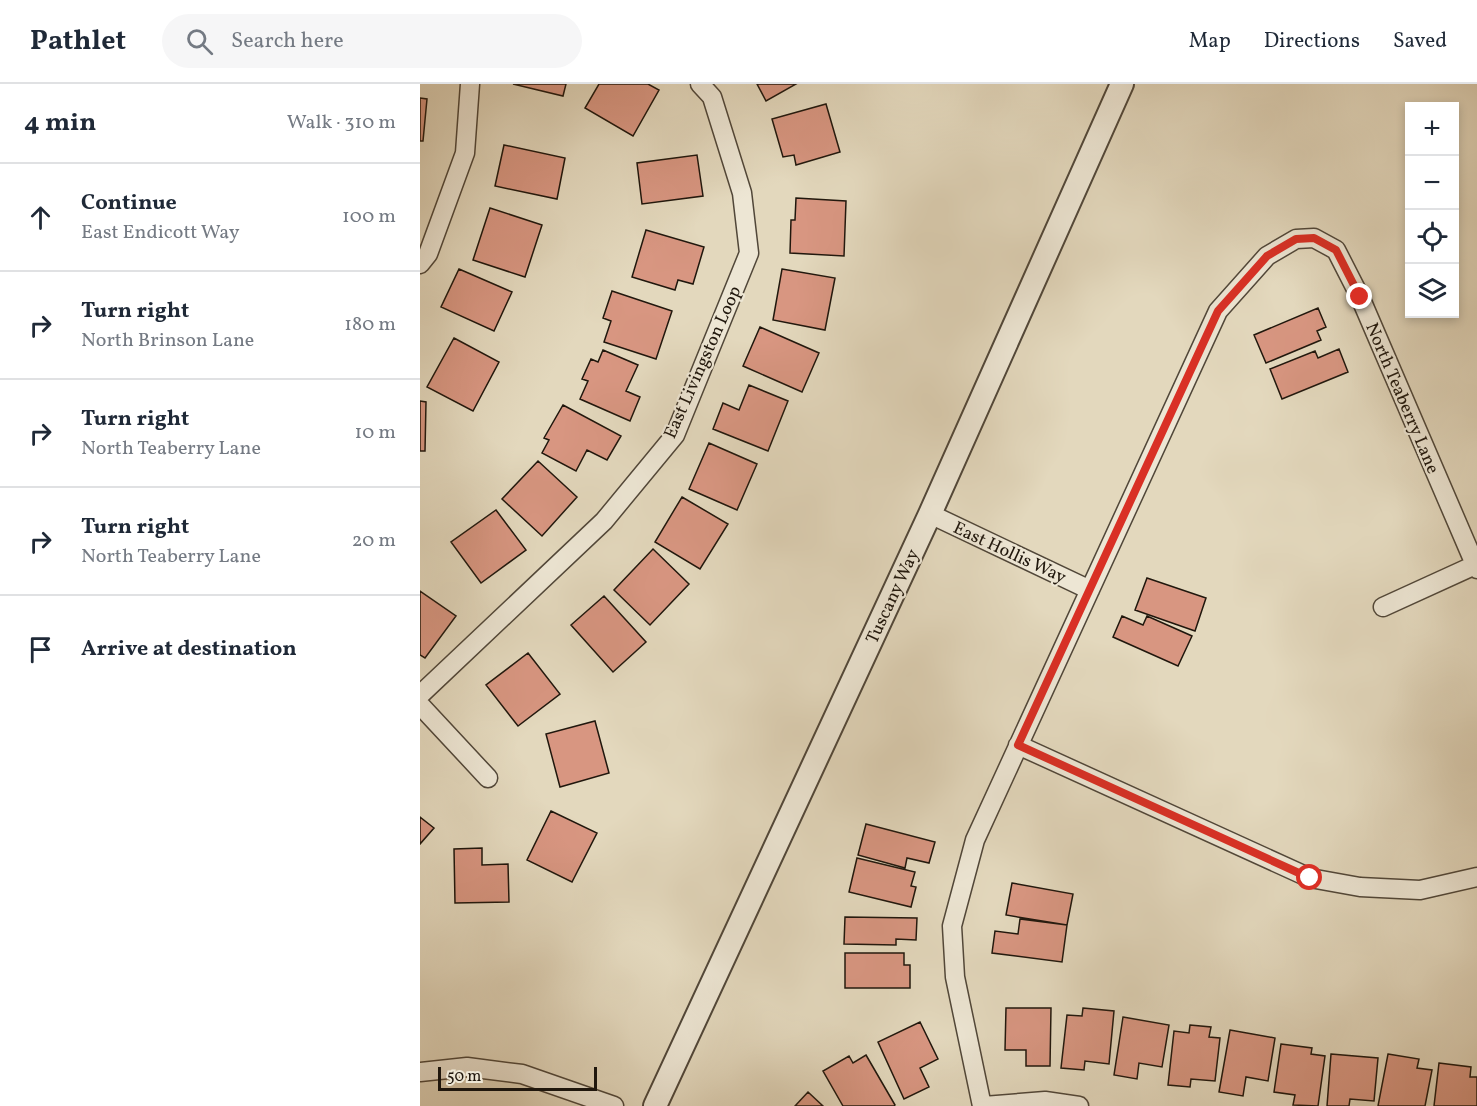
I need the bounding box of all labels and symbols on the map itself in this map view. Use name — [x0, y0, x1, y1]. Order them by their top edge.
street label: East Livingston Loop — [658, 282, 748, 443]
route end — [1346, 283, 1372, 309]
street label: North Teaberry Lane — [1358, 319, 1445, 478]
street label: East Hollis Way — [949, 516, 1070, 591]
street label: Tuscany Way — [861, 545, 926, 648]
route start — [1296, 864, 1322, 890]
scale bar — [438, 1064, 597, 1092]

